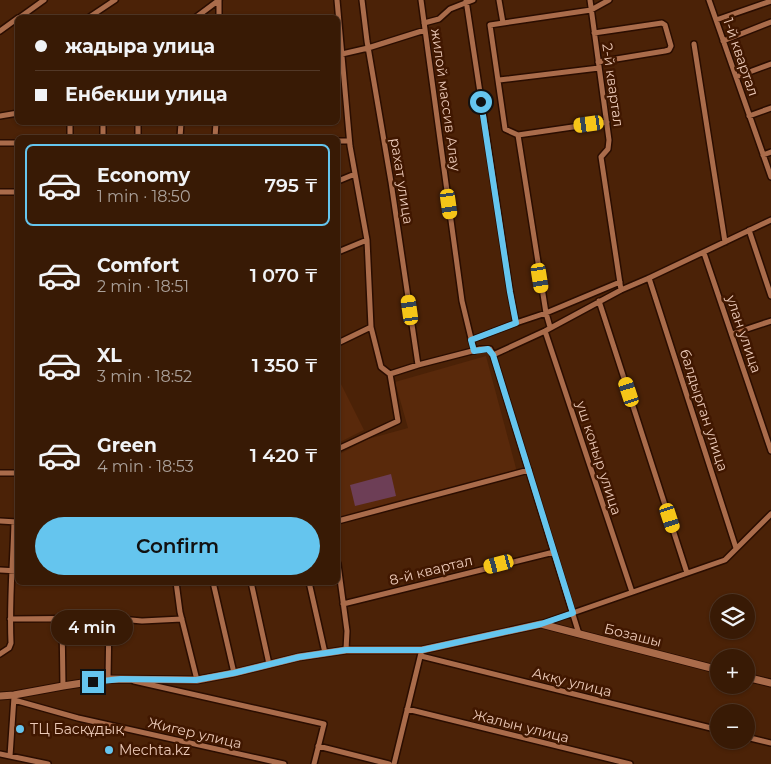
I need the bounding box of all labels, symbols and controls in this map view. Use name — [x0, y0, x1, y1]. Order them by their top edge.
street label: 1-й квартал — [719, 16, 763, 98]
street label: жилой массив Алау — [427, 27, 465, 173]
text: жадыра улица — [65, 35, 215, 58]
street label: 2-й квартал — [598, 42, 628, 128]
text: Енбекши улица — [65, 83, 227, 106]
route start — [470, 91, 492, 113]
car — [573, 114, 604, 134]
street label: рахат улица — [386, 137, 418, 225]
icon: car — [37, 163, 82, 208]
text: Economy — [97, 164, 190, 187]
text: 795 ₸ — [264, 174, 318, 197]
text: 1 min · 18:50 — [97, 187, 191, 206]
car — [439, 188, 458, 220]
icon: car — [37, 253, 82, 298]
text: Comfort — [97, 254, 179, 277]
car — [530, 262, 549, 294]
text: 1 070 ₸ — [250, 264, 318, 287]
text: 2 min · 18:51 — [97, 277, 189, 296]
street label: улан улица — [722, 292, 766, 375]
car — [400, 294, 419, 326]
icon: car — [37, 343, 82, 388]
text: XL — [97, 344, 122, 367]
street label: балдырган улица — [676, 347, 732, 473]
text: 1 350 ₸ — [252, 354, 318, 377]
text: 3 min · 18:52 — [97, 367, 192, 386]
car — [617, 375, 640, 409]
street label: уш коныр улица — [572, 398, 626, 517]
icon: car — [37, 433, 82, 478]
text: Green — [97, 434, 157, 457]
text: 1 420 ₸ — [250, 444, 318, 467]
text: 4 min · 18:53 — [97, 457, 194, 476]
car — [658, 501, 681, 535]
button: Confirm — [35, 517, 320, 575]
street label: 8-й квартал — [387, 551, 475, 589]
car — [482, 553, 515, 575]
map controls — [710, 594, 755, 749]
button: layers — [710, 594, 755, 639]
callout: 4 min — [52, 610, 134, 644]
text: 4 min — [68, 618, 116, 637]
street label: Бозашы — [602, 619, 664, 651]
button: + — [710, 649, 755, 694]
street label: Акку улица — [530, 663, 614, 701]
route end — [82, 671, 104, 693]
button: − — [710, 704, 755, 749]
street label: Жалын улица — [471, 705, 571, 747]
street label: Жигер улица — [146, 713, 244, 753]
place label: ТЦ Басқұдық — [30, 720, 124, 738]
marker: ТЦ Басқұдық — [14, 723, 26, 735]
place label: Mechta.kz — [119, 741, 190, 759]
marker: Mechta.kz — [103, 744, 115, 756]

